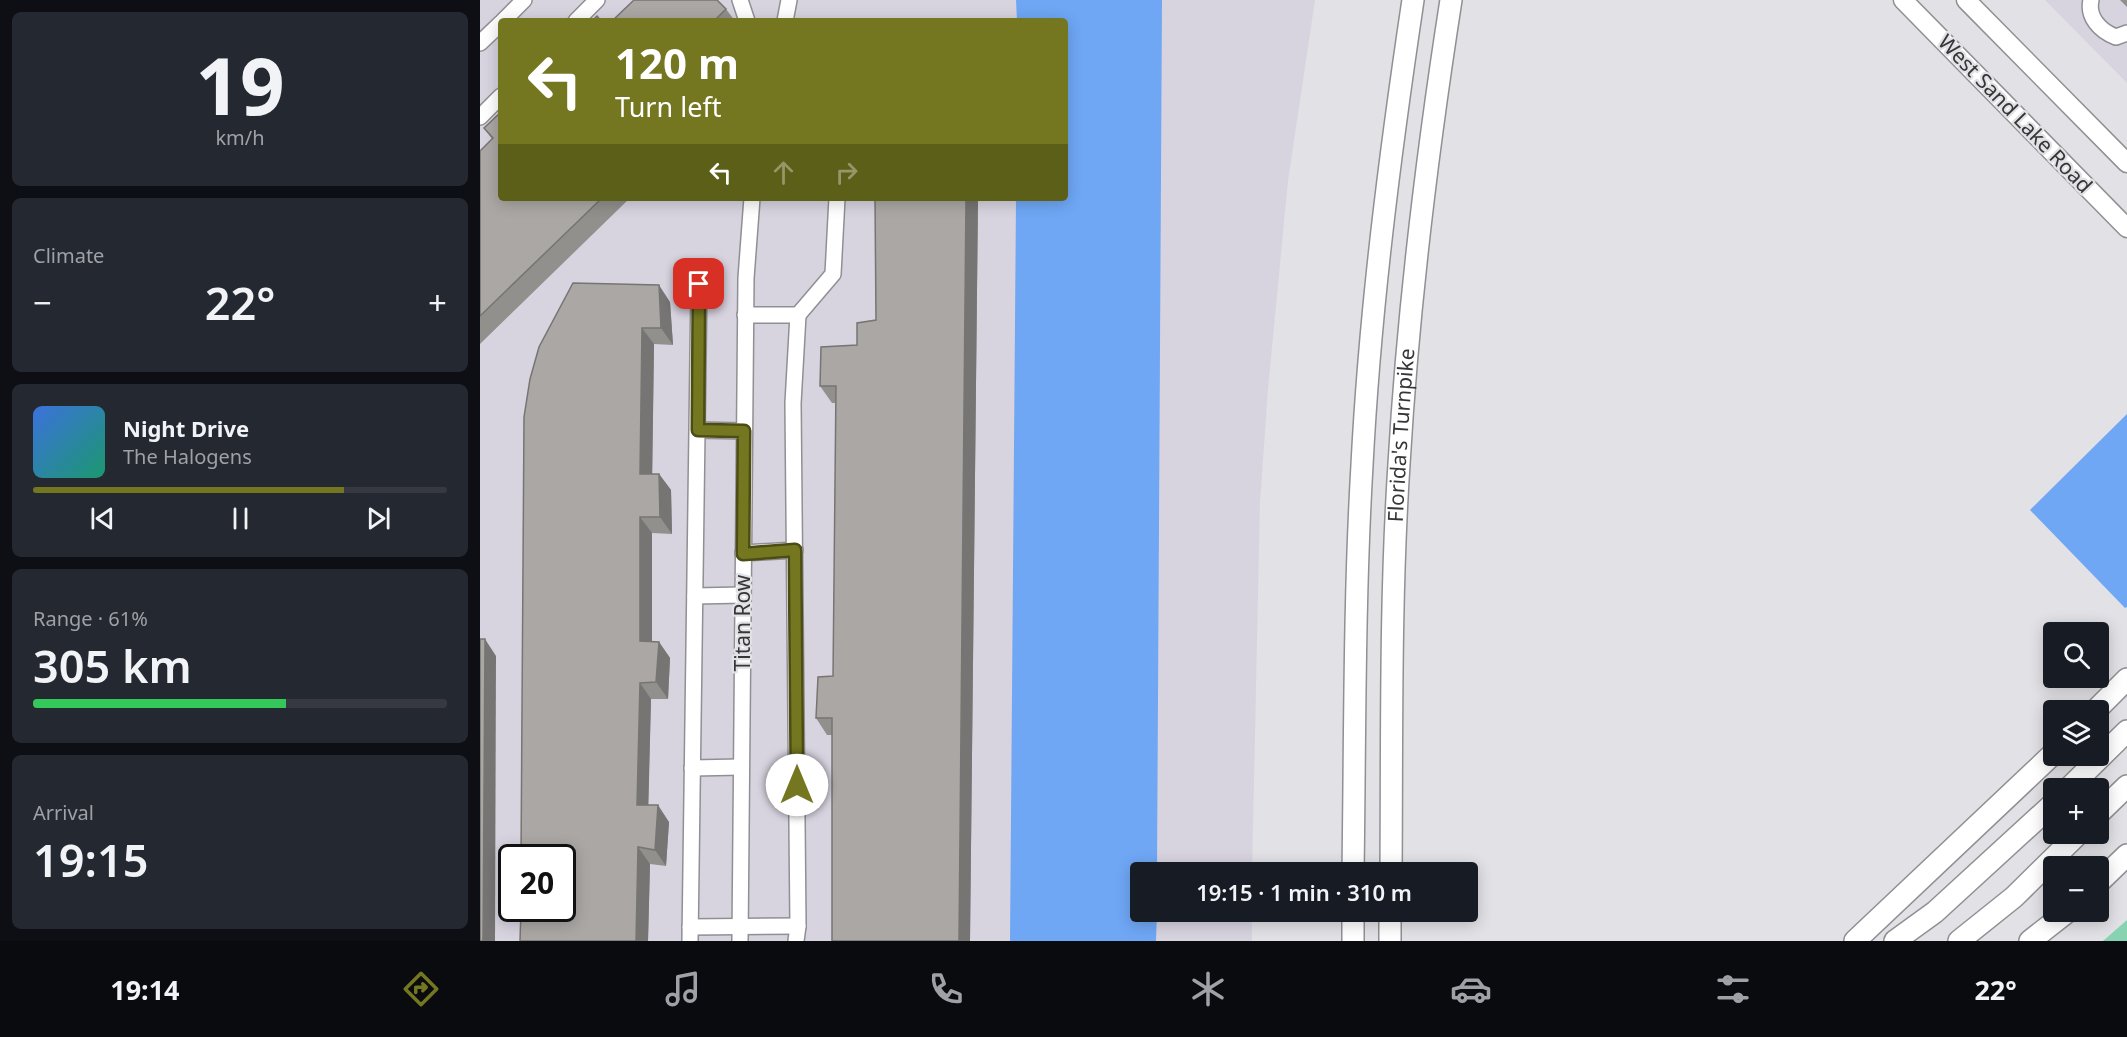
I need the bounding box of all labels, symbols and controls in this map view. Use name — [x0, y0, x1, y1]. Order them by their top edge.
street label: West Sand Lake Road — [1933, 28, 2099, 199]
text: 19 — [195, 32, 285, 138]
text: 120 m — [615, 34, 739, 91]
icon: left — [516, 42, 594, 120]
text: Turn left — [615, 88, 721, 125]
text: km/h — [215, 124, 265, 151]
icon: left — [704, 156, 737, 189]
icon: ahead — [767, 156, 800, 189]
icon: right — [830, 156, 863, 189]
text: Climate — [33, 242, 104, 269]
pin — [673, 258, 724, 309]
icon: arrive — [682, 267, 715, 300]
text: 22° — [205, 272, 275, 333]
text: − — [33, 280, 52, 325]
text: + — [428, 280, 447, 325]
street label: Florida's Turnpike — [1381, 347, 1420, 523]
text: Night Drive — [123, 413, 249, 443]
text: The Halogens — [123, 443, 252, 470]
icon: previous — [86, 502, 119, 535]
icon: pause — [224, 502, 257, 535]
icon: next — [362, 502, 395, 535]
street label: Titan Row — [728, 574, 756, 671]
text: Range · 61% — [33, 605, 148, 632]
map controls — [2043, 622, 2109, 922]
button: search — [2043, 622, 2109, 688]
text: 305 km — [33, 635, 192, 696]
button: layers — [2043, 700, 2109, 766]
position arrow — [765, 753, 829, 817]
button: + — [2043, 778, 2109, 844]
text: Arrival — [33, 799, 94, 826]
text: 19:15 — [33, 829, 148, 890]
speed limit sign: 20 — [498, 844, 576, 922]
button: − — [2043, 856, 2109, 922]
text: 19:15 · 1 min · 310 m — [1196, 877, 1412, 907]
icon: directions — [400, 968, 442, 1010]
icon: music — [662, 968, 704, 1010]
icon: phone — [925, 968, 967, 1010]
icon: climate — [1187, 968, 1229, 1010]
icon: car — [1450, 968, 1492, 1010]
icon: filters — [1712, 968, 1754, 1010]
text: 19:14 — [110, 971, 180, 1008]
text: 22° — [1974, 971, 2017, 1008]

